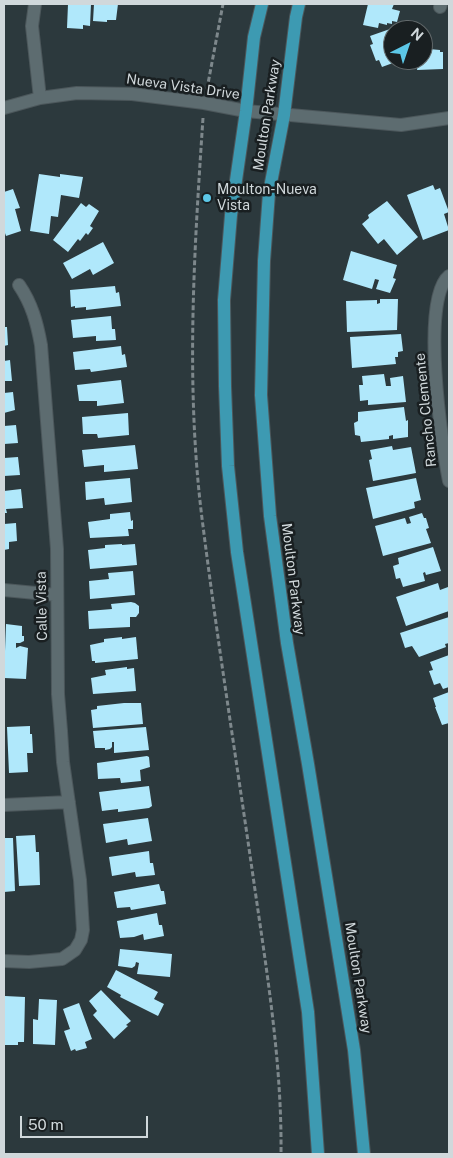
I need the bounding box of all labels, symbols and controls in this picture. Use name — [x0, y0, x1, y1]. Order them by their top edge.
north arrow — [383, 20, 433, 70]
text: N — [408, 25, 427, 44]
street label: Moulton Parkway — [250, 58, 284, 172]
street label: Nueva Vista Drive — [125, 71, 241, 103]
place label: Moulton-Nueva Vista — [217, 182, 317, 214]
marker: Moulton-Nueva Vista — [201, 192, 213, 204]
street label: Rancho Clemente — [412, 352, 440, 468]
street label: Moulton Parkway — [278, 522, 308, 636]
street label: Calle Vista — [33, 571, 51, 641]
street label: Moulton Parkway — [341, 921, 375, 1035]
scale bar — [22, 1106, 150, 1138]
text: 50 m — [28, 1116, 63, 1133]

